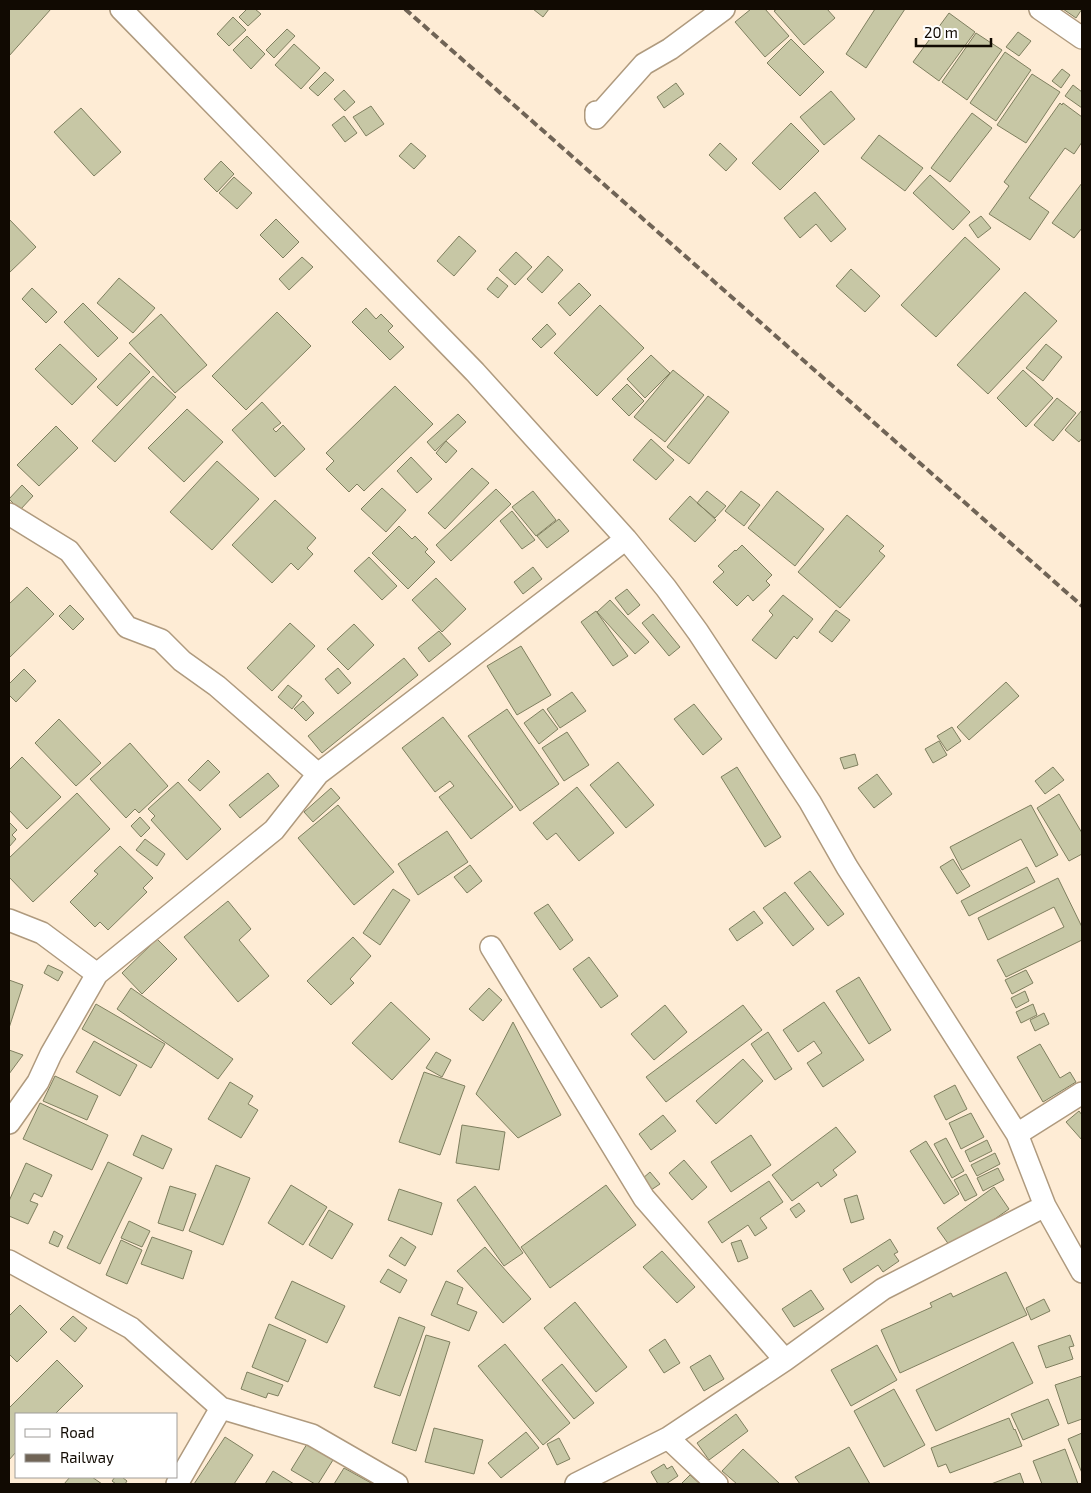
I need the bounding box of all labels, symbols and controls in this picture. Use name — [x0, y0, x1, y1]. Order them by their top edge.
scale bar — [916, 15, 991, 47]
text: 20 m — [924, 23, 958, 41]
legend — [15, 1413, 178, 1478]
text: Road — [60, 1423, 95, 1441]
text: Railway — [60, 1448, 114, 1466]

